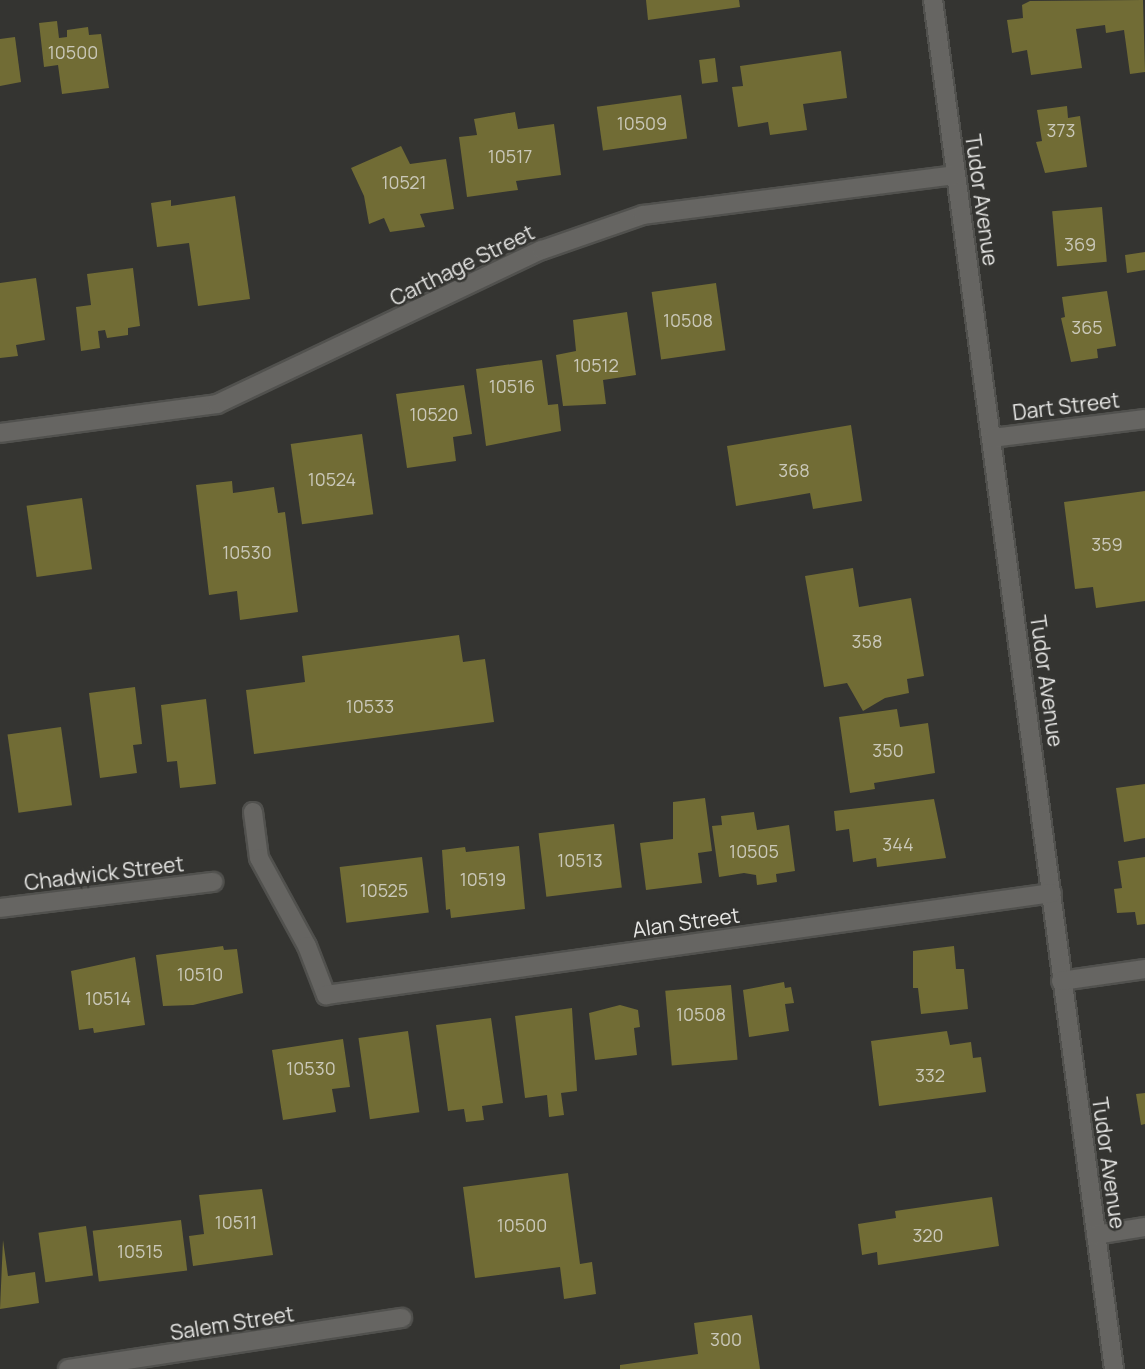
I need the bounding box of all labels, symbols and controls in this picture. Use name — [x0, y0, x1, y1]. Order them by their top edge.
house number: 10500 — [48, 41, 98, 63]
house number: 10509 — [617, 112, 667, 134]
house number: 373 — [1047, 119, 1075, 141]
street label: Tudor Avenue — [960, 133, 1004, 267]
house number: 10517 — [488, 145, 532, 167]
house number: 10521 — [381, 171, 427, 193]
street label: Carthage Street — [386, 219, 538, 311]
house number: 369 — [1064, 233, 1096, 255]
house number: 10508 — [663, 309, 713, 331]
house number: 365 — [1071, 316, 1103, 338]
house number: 10512 — [573, 354, 619, 376]
house number: 10516 — [489, 375, 535, 397]
street label: Dart Street — [1011, 387, 1121, 425]
house number: 10520 — [409, 403, 459, 425]
house number: 368 — [778, 459, 810, 481]
house number: 10524 — [308, 468, 356, 490]
house number: 359 — [1091, 533, 1123, 555]
house number: 10530 — [222, 541, 272, 563]
street label: Tudor Avenue — [1025, 614, 1069, 748]
house number: 358 — [852, 630, 882, 652]
house number: 10533 — [346, 695, 394, 717]
house number: 350 — [872, 739, 904, 761]
house number: 344 — [882, 833, 914, 855]
house number: 10505 — [729, 840, 779, 862]
house number: 10513 — [557, 849, 603, 871]
street label: Chadwick Street — [23, 851, 185, 895]
house number: 10519 — [460, 868, 506, 890]
house number: 10525 — [360, 879, 408, 901]
street label: Alan Street — [631, 902, 741, 942]
house number: 10510 — [177, 963, 223, 985]
house number: 10514 — [85, 987, 131, 1009]
house number: 10508 — [676, 1003, 726, 1025]
house number: 10530 — [286, 1057, 336, 1079]
house number: 332 — [915, 1064, 945, 1086]
street label: Tudor Avenue — [1087, 1096, 1131, 1230]
house number: 10511 — [215, 1211, 257, 1233]
house number: 10500 — [497, 1214, 547, 1236]
house number: 320 — [912, 1224, 944, 1246]
house number: 10515 — [117, 1240, 163, 1262]
street label: Salem Street — [168, 1301, 296, 1345]
house number: 300 — [710, 1328, 742, 1350]

